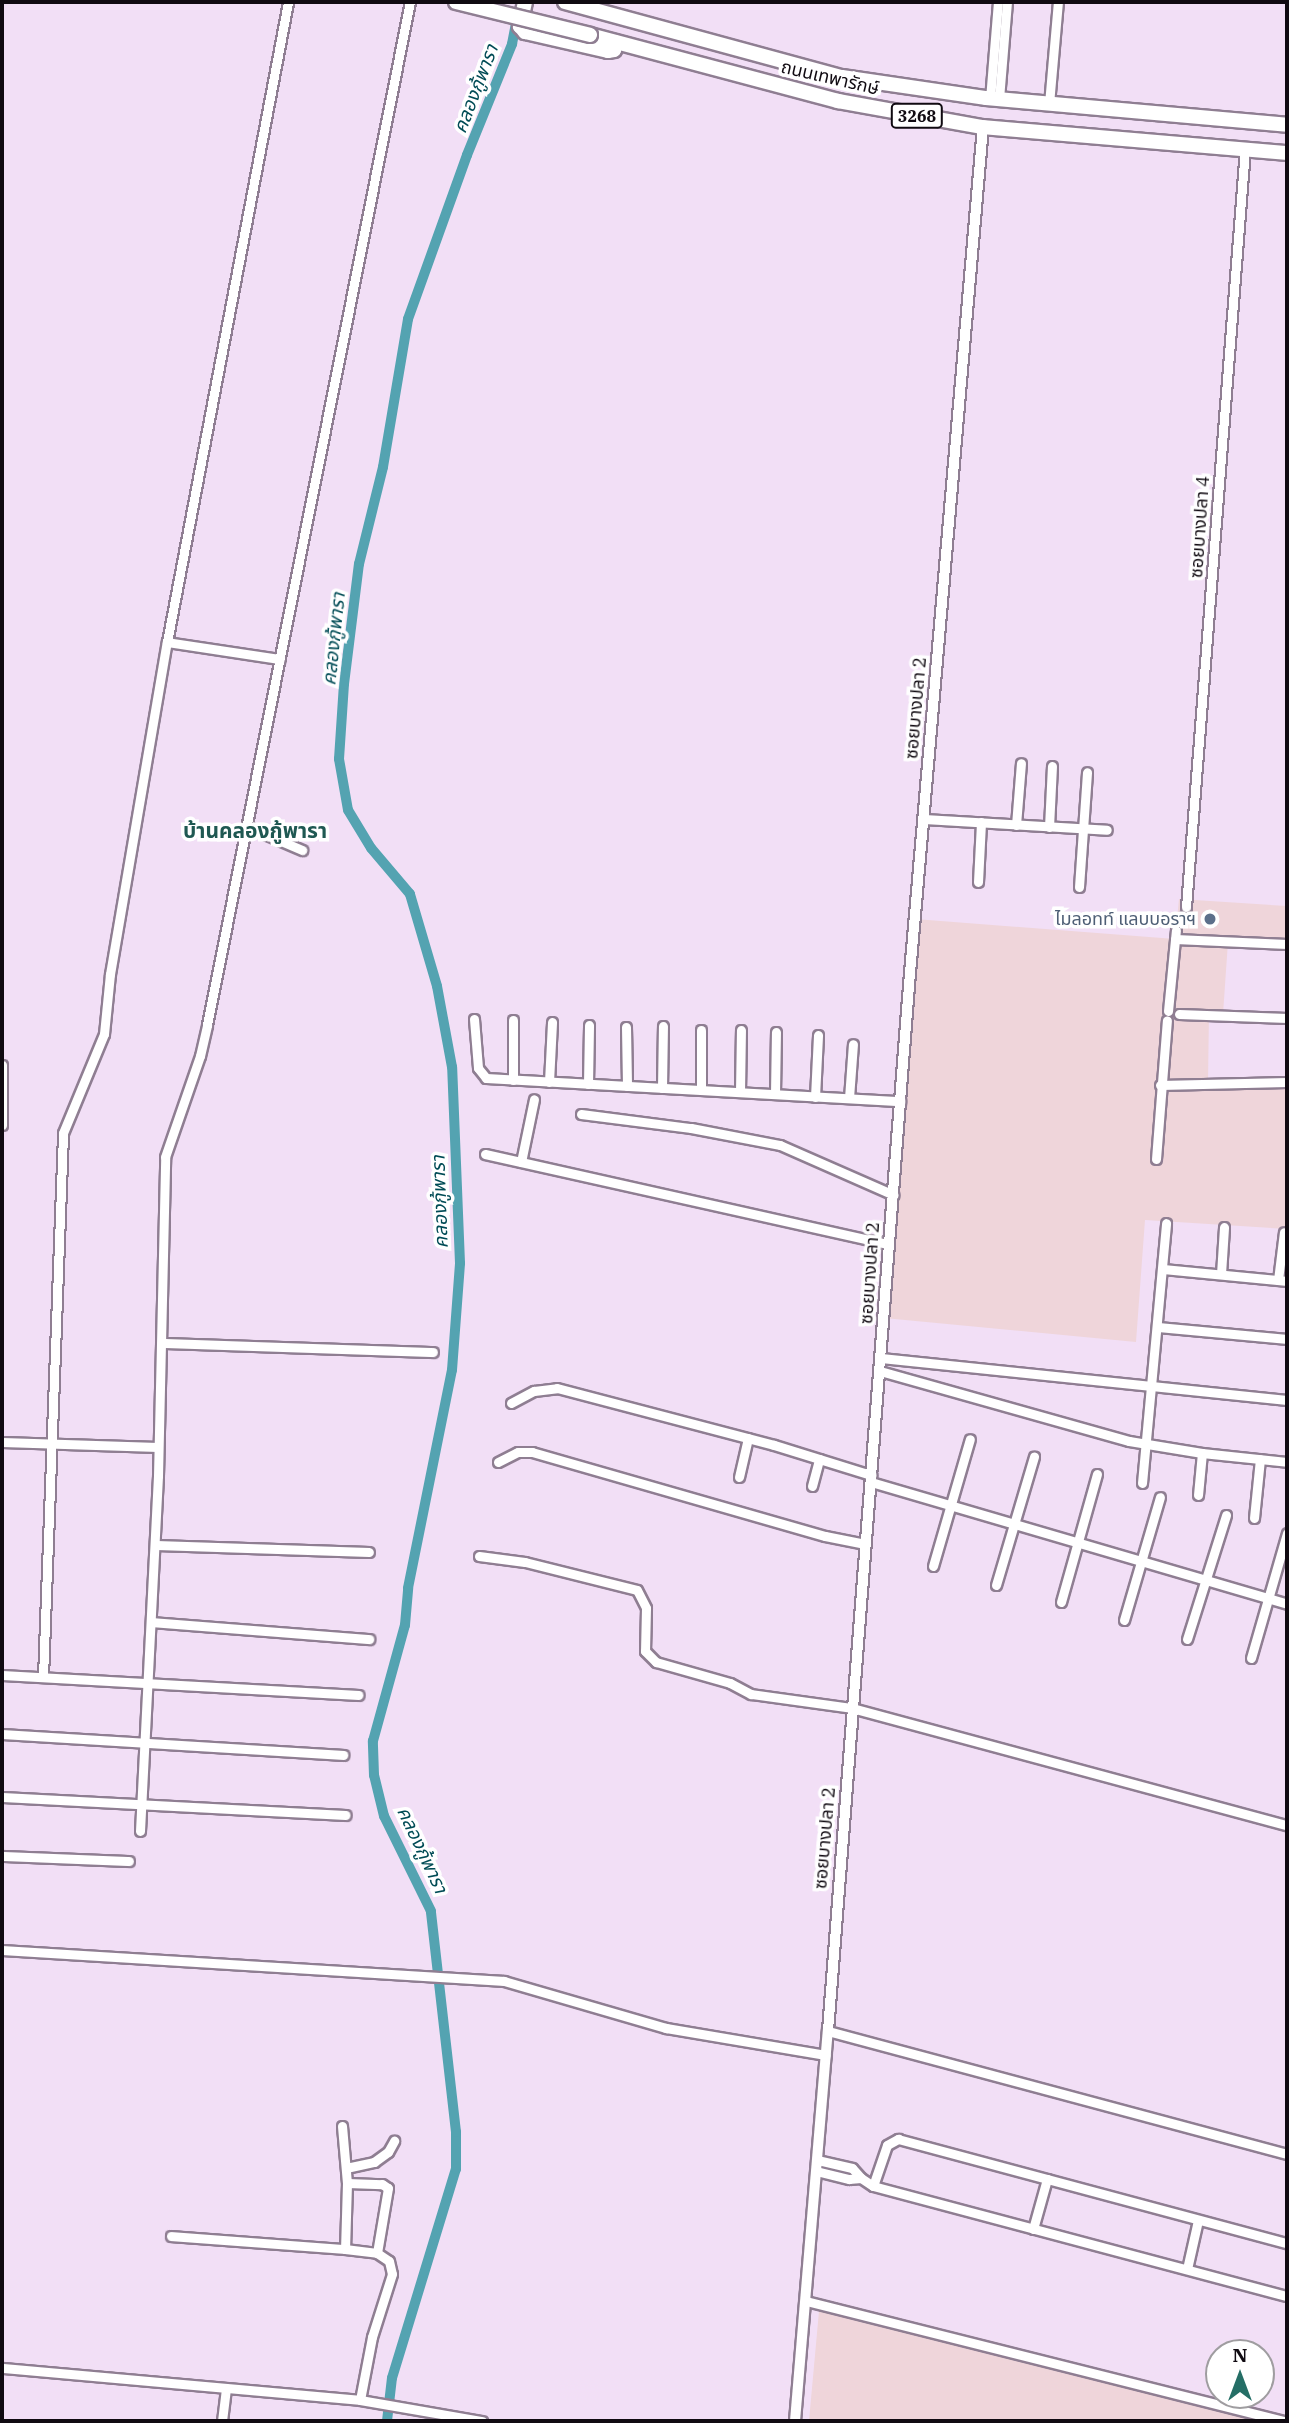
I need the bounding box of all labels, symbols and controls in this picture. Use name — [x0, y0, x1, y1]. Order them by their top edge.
water label: คลองกู้พารา — [449, 42, 503, 136]
street label: ถนนเทพารักษ์ — [779, 56, 881, 100]
road number: 3268 — [891, 104, 943, 128]
street label: ซอยบางปลา 4 — [1186, 475, 1214, 579]
water label: คลองกู้พารา — [318, 592, 350, 686]
street label: ซอยบางปลา 2 — [901, 656, 931, 760]
district label: บ้านคลองกู้พารา — [183, 817, 327, 843]
place label: ไมลอทท์ แลบบอราฯ — [1055, 908, 1196, 930]
marker: ไมลอทท์ แลบบอราฯ — [1202, 911, 1218, 927]
water label: คลองกู้พารา — [427, 1155, 453, 1249]
street label: ซอยบางปลา 2 — [856, 1221, 884, 1325]
street label: ซอยบางปลา 2 — [810, 1786, 840, 1890]
water label: คลองกู้พารา — [392, 1803, 452, 1897]
north arrow — [1205, 2339, 1275, 2409]
text: N — [1232, 2343, 1248, 2367]

